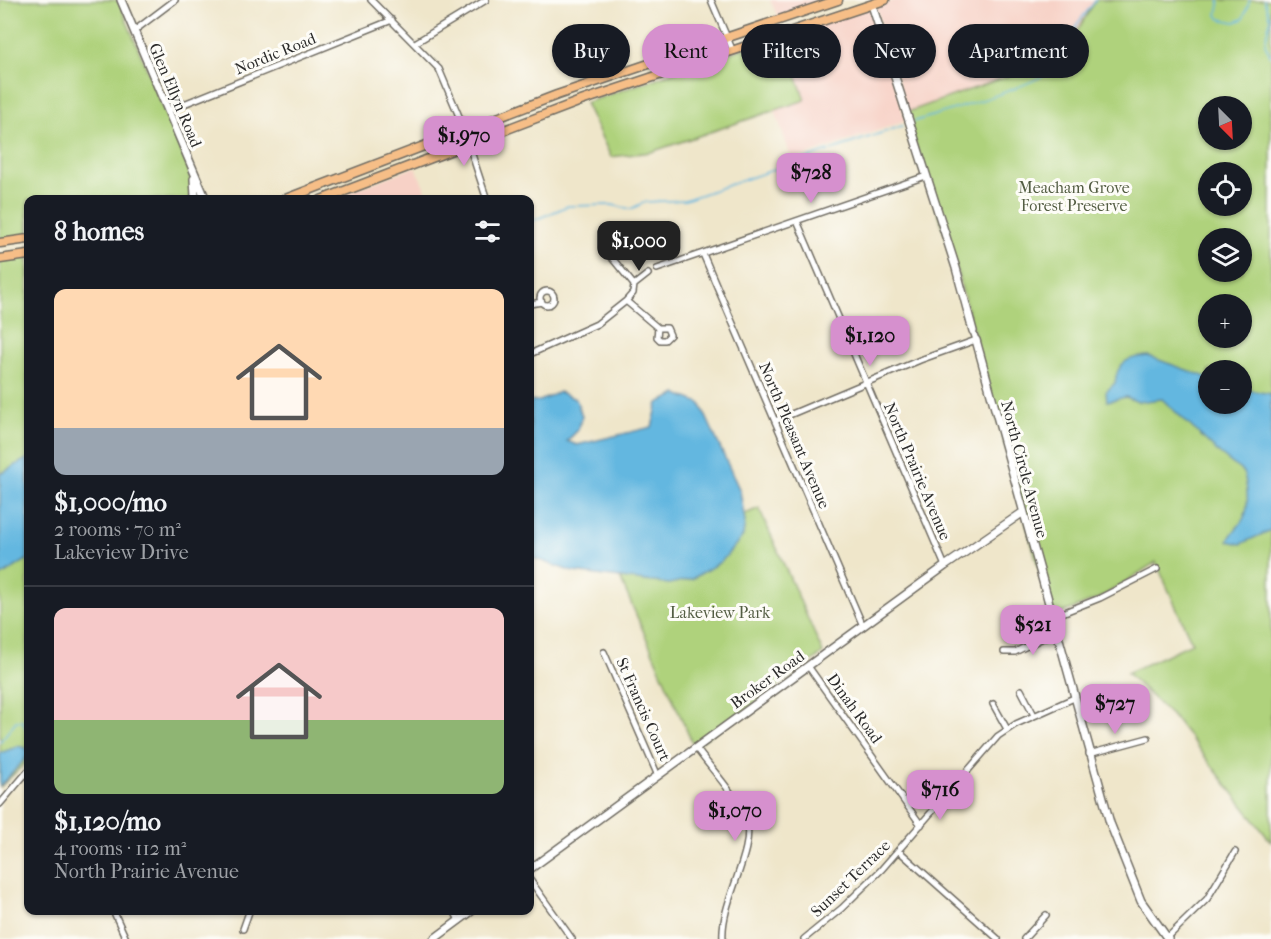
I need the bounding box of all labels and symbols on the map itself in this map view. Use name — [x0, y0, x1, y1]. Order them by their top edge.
street label: Nordic Road — [232, 28, 319, 78]
street label: Glen Ellyn Road — [145, 40, 206, 150]
north arrow — [1198, 96, 1252, 150]
pin: $1,970 — [415, 116, 513, 167]
pin: $728 — [775, 153, 847, 204]
park label: Meacham Grove Forest Preserve — [1018, 178, 1130, 215]
pin: $1,000 — [590, 221, 688, 272]
pin: $1,120 — [821, 316, 919, 367]
street label: North Pleasant Avenue — [755, 359, 834, 511]
street label: North Circle Avenue — [997, 398, 1052, 540]
street label: North Prairie Avenue — [880, 399, 955, 543]
park label: Lakeview Park — [670, 603, 771, 622]
pin: $521 — [997, 605, 1069, 656]
street label: Broker Road — [727, 646, 808, 713]
street label: St Francis Court — [612, 655, 675, 764]
street label: Dinah Road — [823, 670, 886, 747]
pin: $727 — [1079, 684, 1151, 735]
pin: $716 — [904, 770, 976, 821]
pin: $1,070 — [686, 791, 784, 842]
street label: Sunset Terrace — [807, 836, 894, 921]

